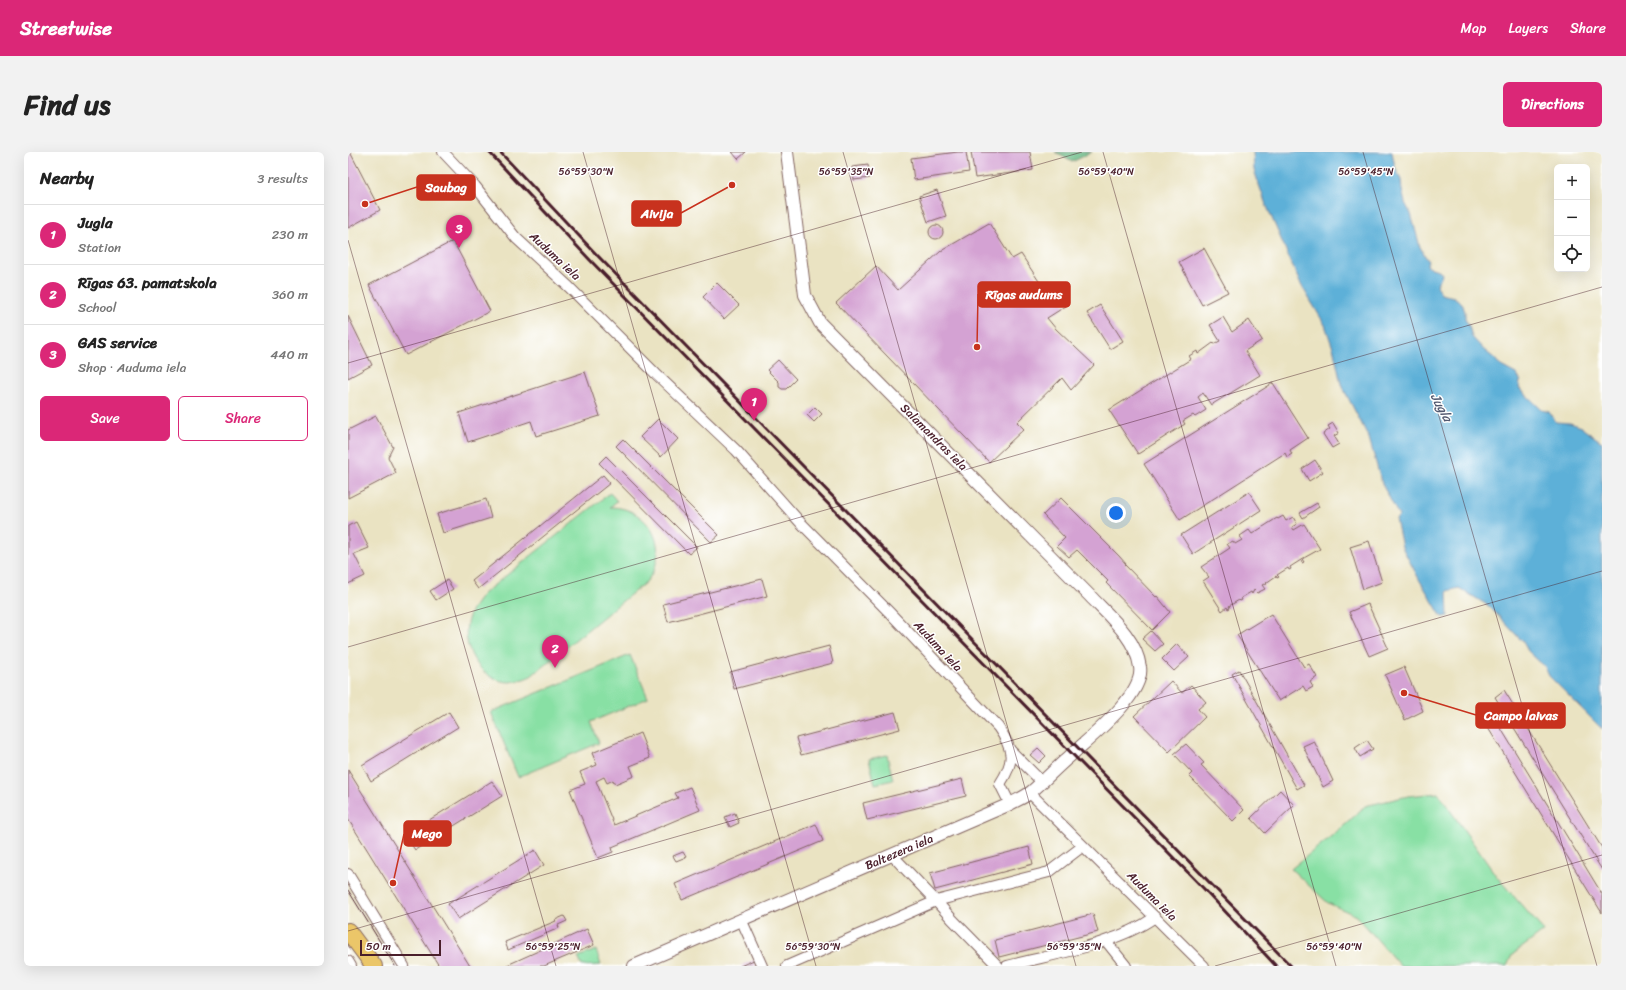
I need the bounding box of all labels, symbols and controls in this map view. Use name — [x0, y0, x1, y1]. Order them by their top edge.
text: Streetwise — [20, 12, 112, 45]
text: Map — [1461, 16, 1486, 41]
text: Layers — [1508, 16, 1548, 41]
text: Share — [1570, 16, 1606, 41]
text: Find us — [24, 80, 111, 129]
button: Directions — [1503, 82, 1602, 127]
text: Nearby — [40, 163, 94, 193]
text: 56°59'30"N — [559, 163, 614, 181]
text: 56°59'35"N — [819, 163, 873, 181]
text: 56°59'40"N — [1078, 163, 1134, 181]
text: 56°59'45"N — [1338, 163, 1394, 181]
map controls — [1554, 164, 1590, 272]
button: + — [1554, 164, 1590, 200]
text: 3 results — [257, 167, 308, 190]
callout: Saubag — [417, 175, 475, 200]
text: Saubag — [424, 176, 467, 199]
button: − — [1554, 200, 1590, 236]
callout: Aivija — [632, 201, 681, 226]
text: Aivija — [640, 202, 674, 225]
text: Jugla — [78, 210, 112, 236]
pin: 3 — [446, 215, 472, 248]
text: 1 — [50, 223, 56, 246]
text: 230 m — [272, 223, 308, 246]
street label: Auduma iela — [523, 225, 586, 286]
text: Station — [78, 236, 121, 259]
button: locate — [1554, 236, 1590, 272]
text: Rīgas 63. pamatskola — [78, 270, 217, 296]
callout: Rīgas audums — [978, 282, 1070, 307]
text: 2 — [49, 283, 57, 306]
text: 360 m — [272, 283, 308, 306]
text: Rīgas audums — [984, 283, 1064, 306]
text: School — [78, 296, 116, 319]
text: GAS service — [78, 330, 157, 356]
text: 3 — [49, 343, 57, 366]
text: 440 m — [270, 343, 308, 366]
text: Shop · Auduma iela — [78, 356, 186, 379]
pin: 1 — [741, 388, 767, 421]
water label: Jugla — [1424, 389, 1460, 427]
button: Save — [40, 396, 170, 441]
button: Share — [178, 396, 308, 441]
street label: Salamandras iela — [895, 398, 973, 476]
your location — [1106, 503, 1126, 523]
street label: Auduma iela — [907, 614, 968, 677]
pin: 2 — [542, 635, 568, 668]
callout: Campo laivas — [1476, 703, 1565, 728]
text: Campo laivas — [1483, 704, 1559, 727]
callout: Mego — [404, 821, 451, 846]
text: Mego — [411, 822, 443, 845]
street label: Baltezera iela — [861, 828, 937, 876]
street label: Auduma iela — [1121, 865, 1183, 927]
text: 50 m — [366, 937, 391, 956]
scale bar — [360, 938, 441, 957]
text: 56°59'25"N — [526, 938, 581, 956]
text: 56°59'30"N — [786, 938, 841, 956]
text: 56°59'35"N — [1047, 938, 1101, 956]
text: 56°59'40"N — [1306, 938, 1362, 956]

